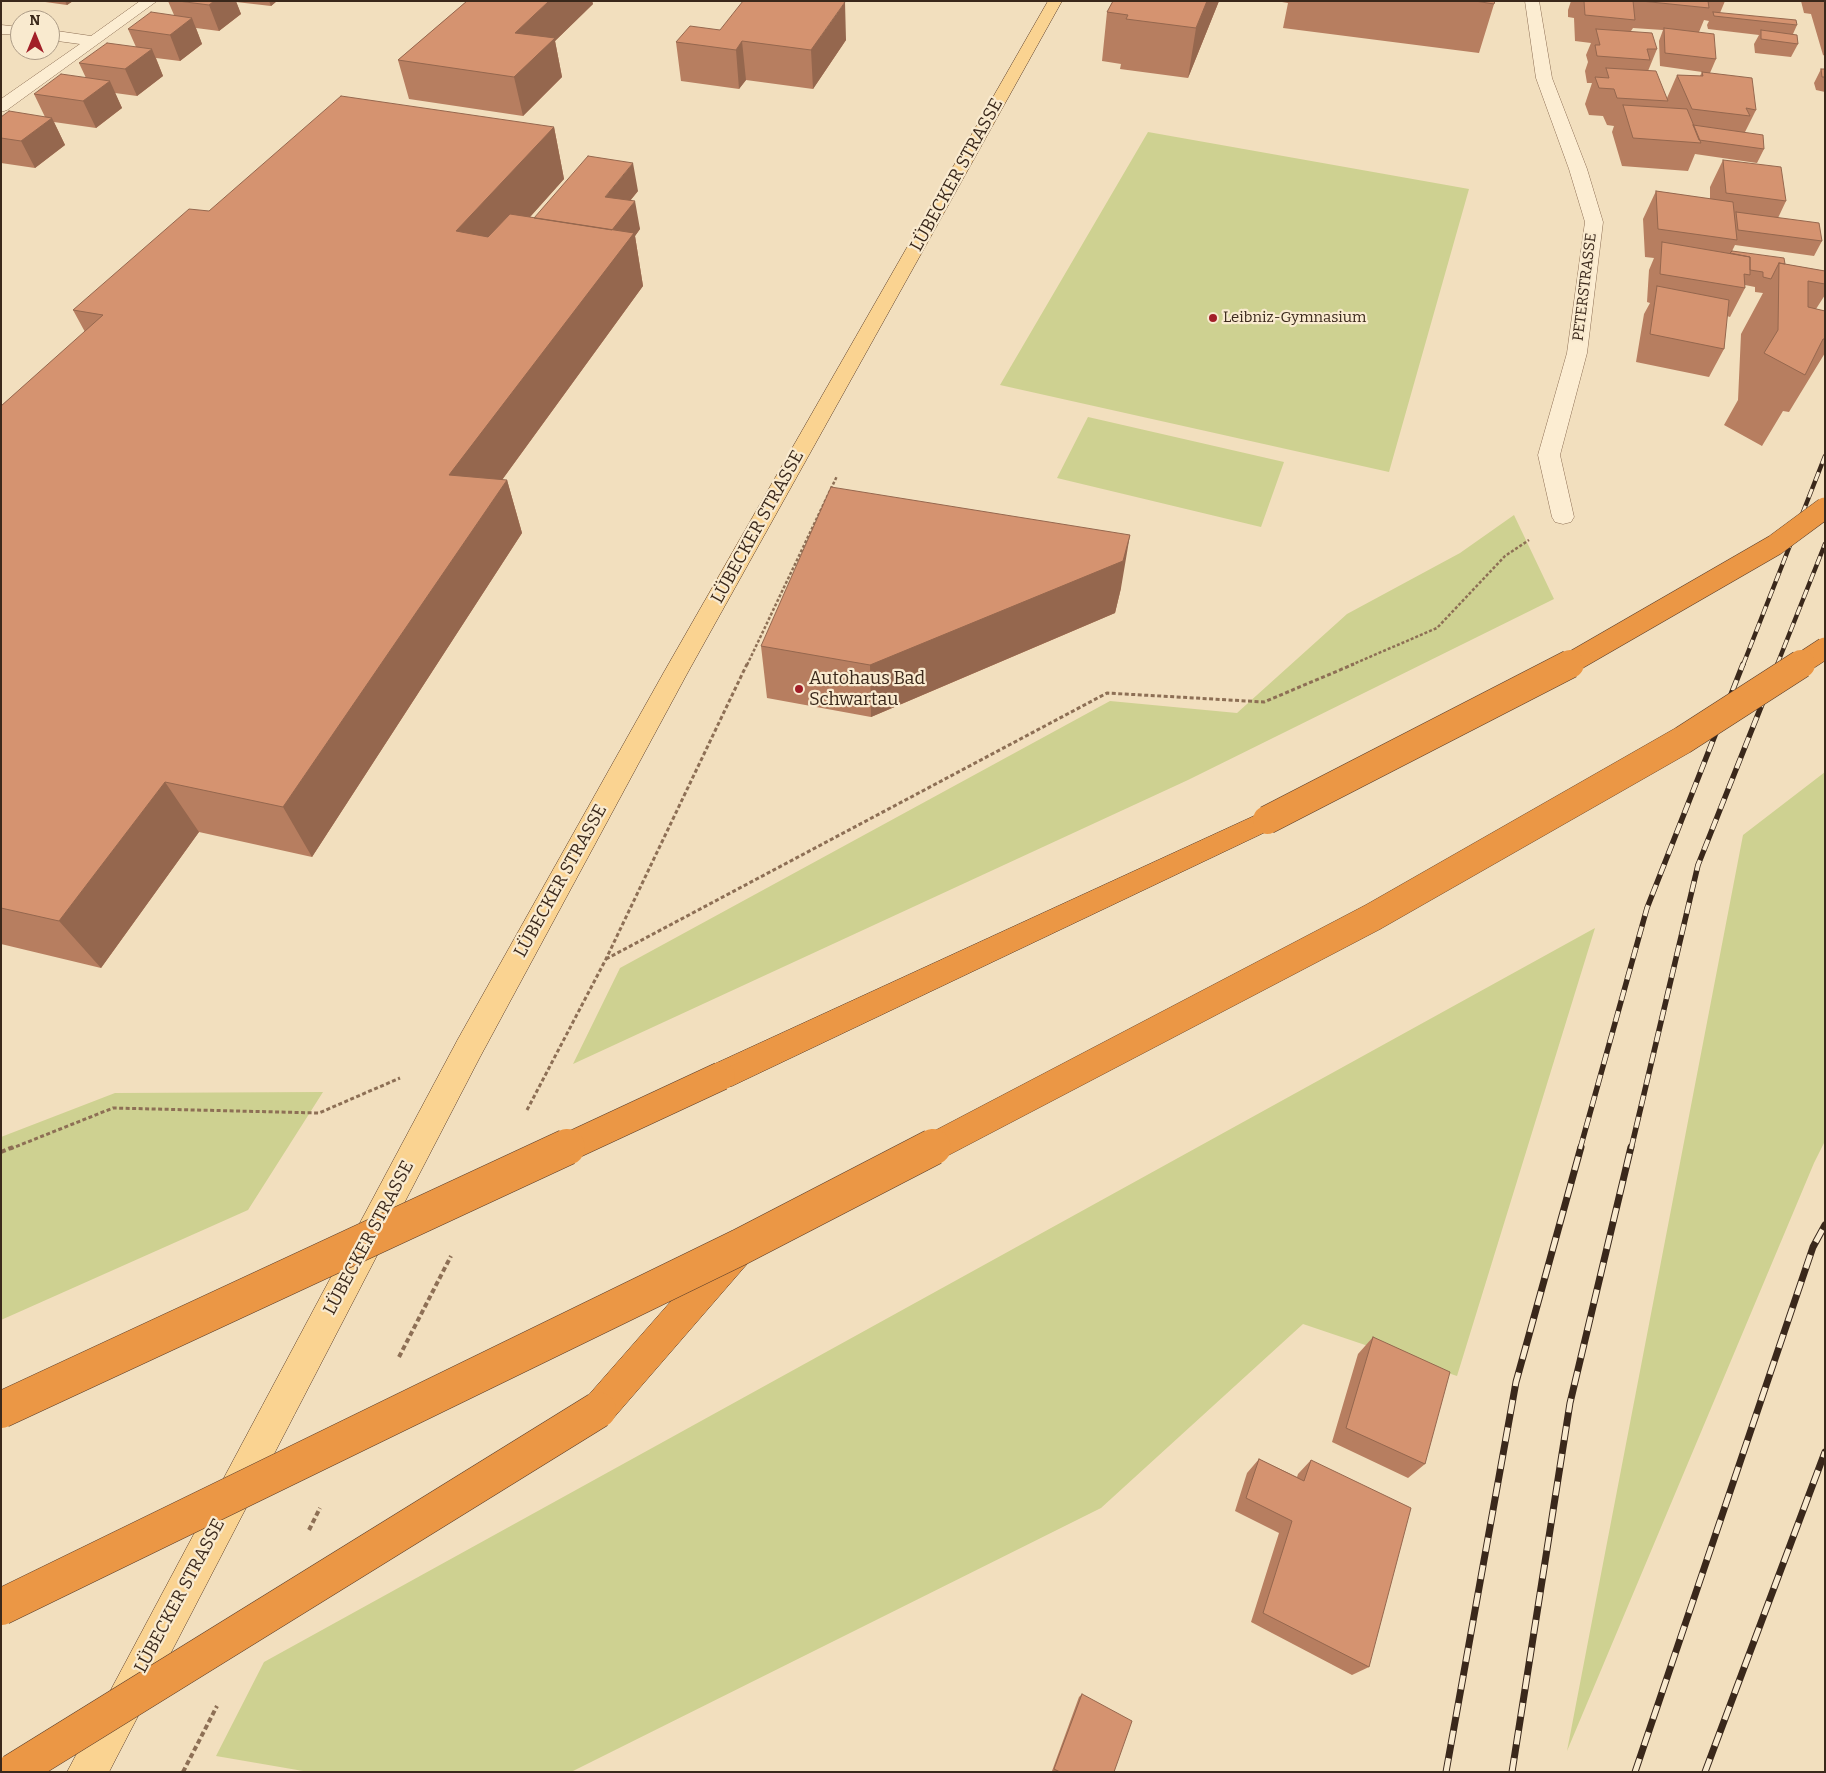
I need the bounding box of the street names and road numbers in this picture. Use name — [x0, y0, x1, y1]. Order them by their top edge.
street label: LÜBECKER STRASSE — [906, 95, 1008, 255]
street label: PETERSTRASSE — [1569, 232, 1601, 342]
street label: LÜBECKER STRASSE — [707, 447, 809, 607]
street label: LÜBECKER STRASSE — [510, 801, 612, 961]
street label: LÜBECKER STRASSE — [319, 1157, 419, 1319]
street label: LÜBECKER STRASSE — [130, 1515, 230, 1677]

